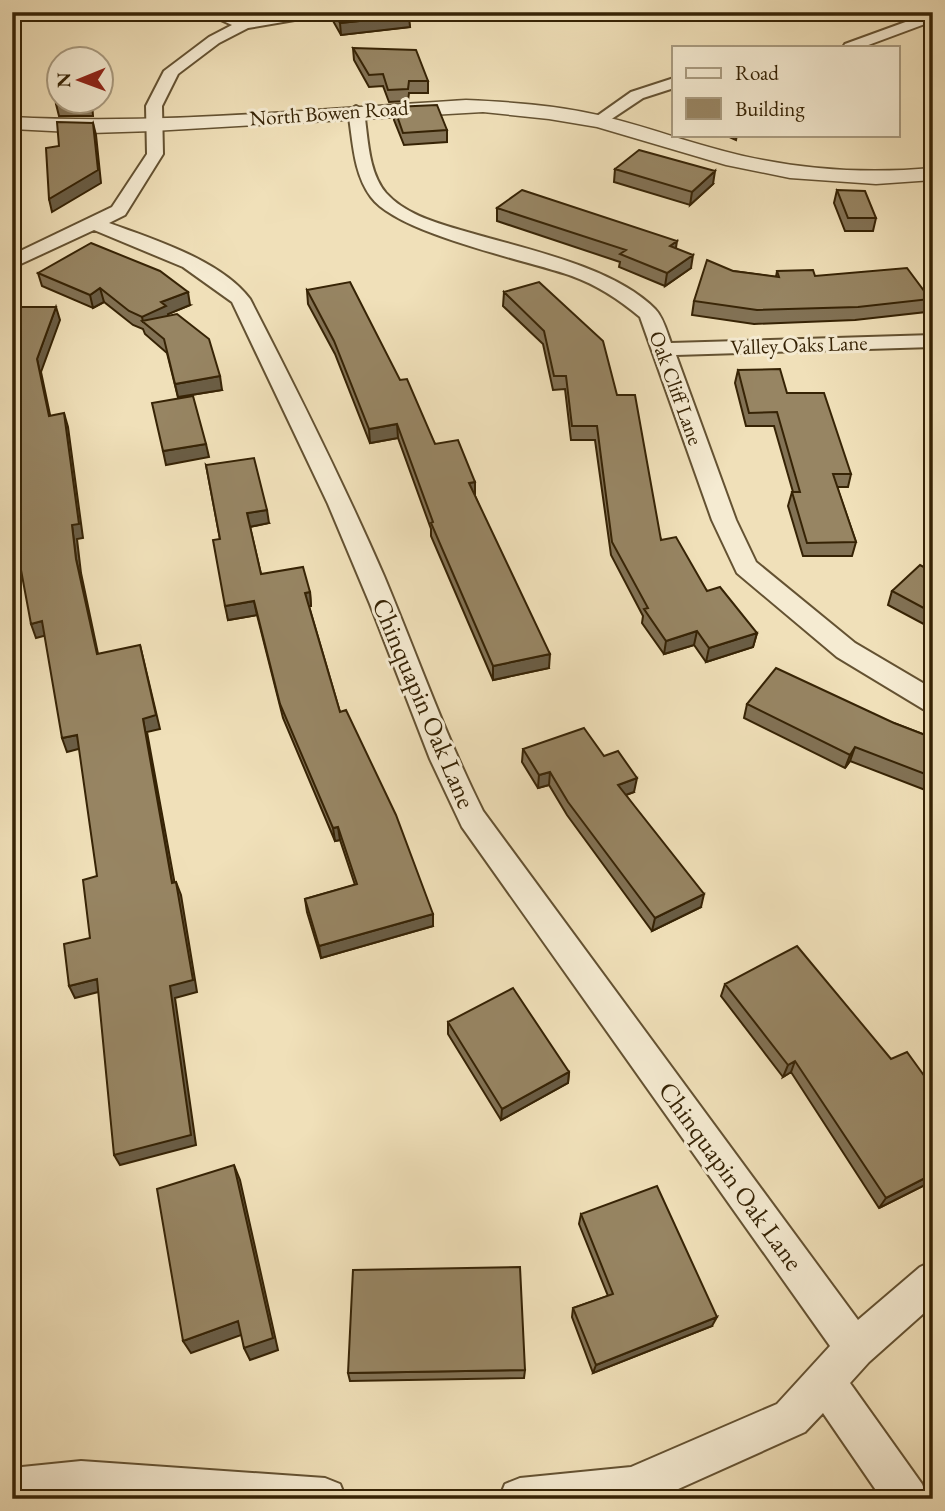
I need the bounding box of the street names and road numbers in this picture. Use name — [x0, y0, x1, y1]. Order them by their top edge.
street label: North Bowen Road — [249, 93, 410, 132]
street label: Oak Cliff Lane — [643, 327, 710, 449]
street label: Valley Oaks Lane — [730, 329, 868, 360]
street label: Chinquapin Oak Lane — [364, 593, 484, 813]
street label: Chinquapin Oak Lane — [651, 1075, 811, 1277]

